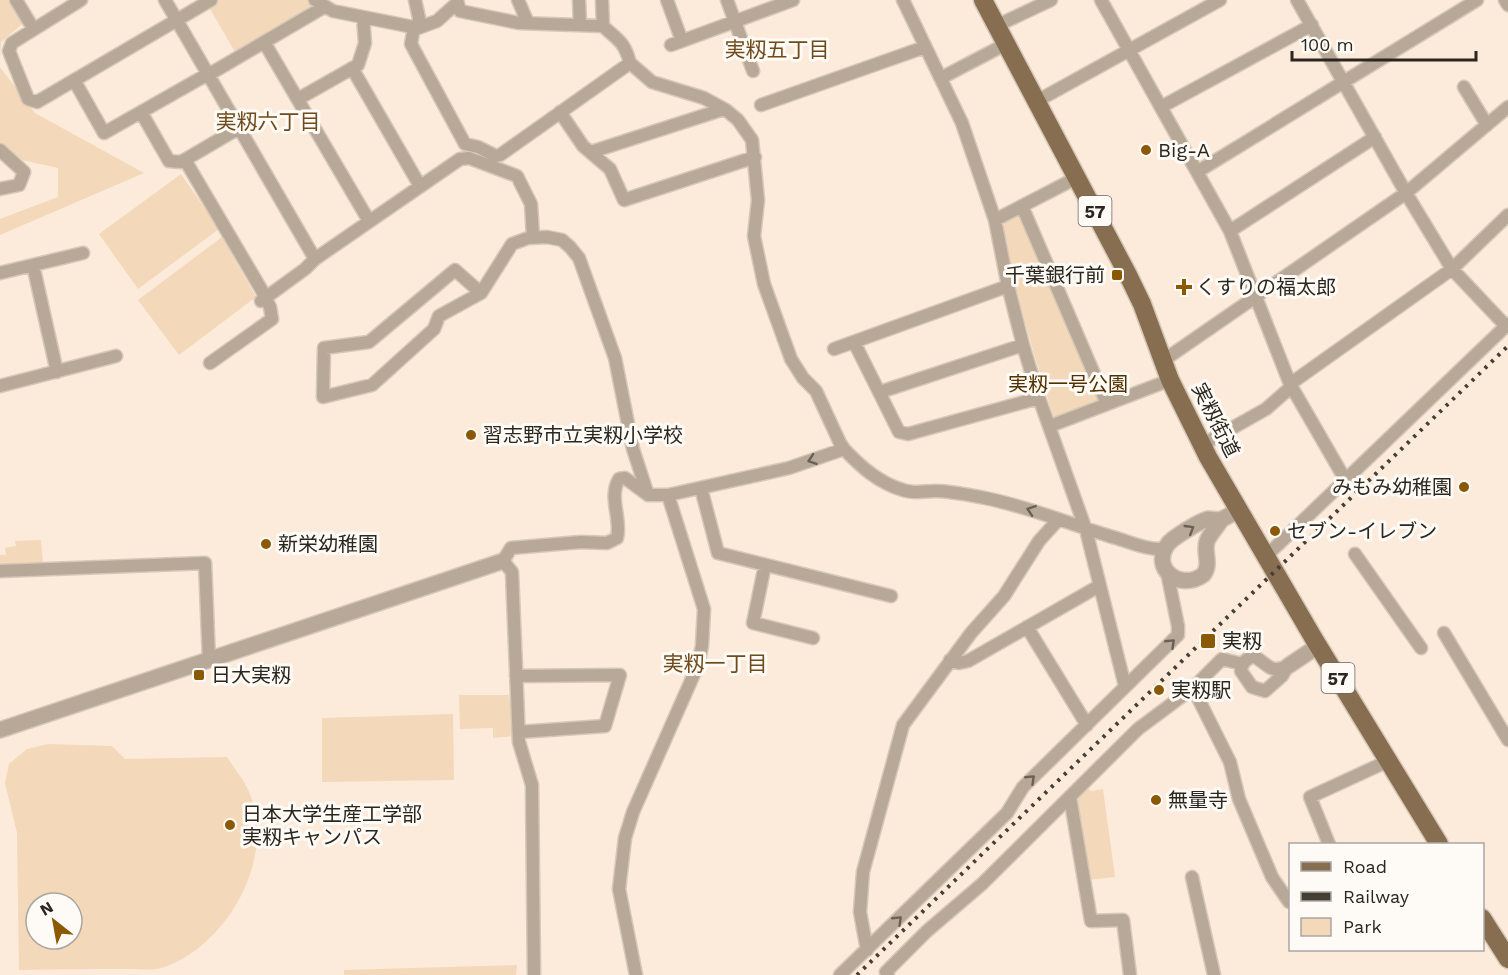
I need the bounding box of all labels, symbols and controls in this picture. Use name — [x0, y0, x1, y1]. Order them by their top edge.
scale bar — [1292, 24, 1476, 62]
text: 100 m — [1301, 34, 1354, 55]
district label: 実籾五丁目 — [725, 37, 830, 62]
district label: 実籾六丁目 — [216, 109, 321, 134]
place label: Big-A — [1158, 138, 1210, 162]
marker: Big-A — [1139, 143, 1153, 157]
road number: 57 — [1078, 196, 1112, 226]
place label: 千葉銀行前 — [1005, 263, 1105, 287]
marker: 千葉銀行前 — [1110, 268, 1124, 282]
place label: くすりの福太郎 — [1196, 275, 1336, 299]
marker: くすりの福太郎 — [1177, 280, 1191, 294]
park label: 実籾一号公園 — [1008, 372, 1128, 396]
street label: 実籾街道 — [1187, 379, 1245, 461]
place label: 習志野市立実籾小学校 — [483, 423, 683, 447]
marker: 習志野市立実籾小学校 — [464, 428, 478, 442]
one-way arrow — [807, 453, 818, 465]
place label: みもみ幼稚園 — [1332, 475, 1452, 499]
marker: みもみ幼稚園 — [1457, 480, 1471, 494]
one-way arrow — [1026, 505, 1037, 518]
place label: セブン-イレブン — [1287, 519, 1437, 543]
marker: セブン-イレブン — [1268, 524, 1282, 538]
one-way arrow — [1184, 525, 1194, 536]
place label: 新栄幼稚園 — [278, 532, 378, 556]
marker: 新栄幼稚園 — [259, 537, 273, 551]
place label: 実籾 — [1222, 629, 1262, 653]
marker: 実籾 — [1199, 632, 1217, 650]
one-way arrow — [1163, 639, 1174, 650]
district label: 実籾一丁目 — [663, 651, 768, 676]
place label: 日大実籾 — [211, 663, 291, 687]
road number: 57 — [1322, 663, 1354, 693]
marker: 日大実籾 — [192, 668, 206, 682]
place label: 実籾駅 — [1171, 678, 1231, 702]
marker: 実籾駅 — [1152, 683, 1166, 697]
one-way arrow — [1025, 775, 1035, 786]
place label: 無量寺 — [1168, 788, 1228, 812]
marker: 無量寺 — [1149, 793, 1163, 807]
place label: 日本大学生産工学部 実籾キャンパス — [242, 802, 422, 849]
marker: 日本大学生産工学部 実籾キャンパス — [223, 818, 237, 832]
legend — [1289, 843, 1484, 951]
text: Road — [1343, 856, 1387, 877]
text: Railway — [1343, 886, 1410, 907]
north arrow — [24, 891, 84, 951]
text: N — [37, 897, 57, 920]
one-way arrow — [891, 916, 901, 927]
text: Park — [1343, 916, 1382, 937]

